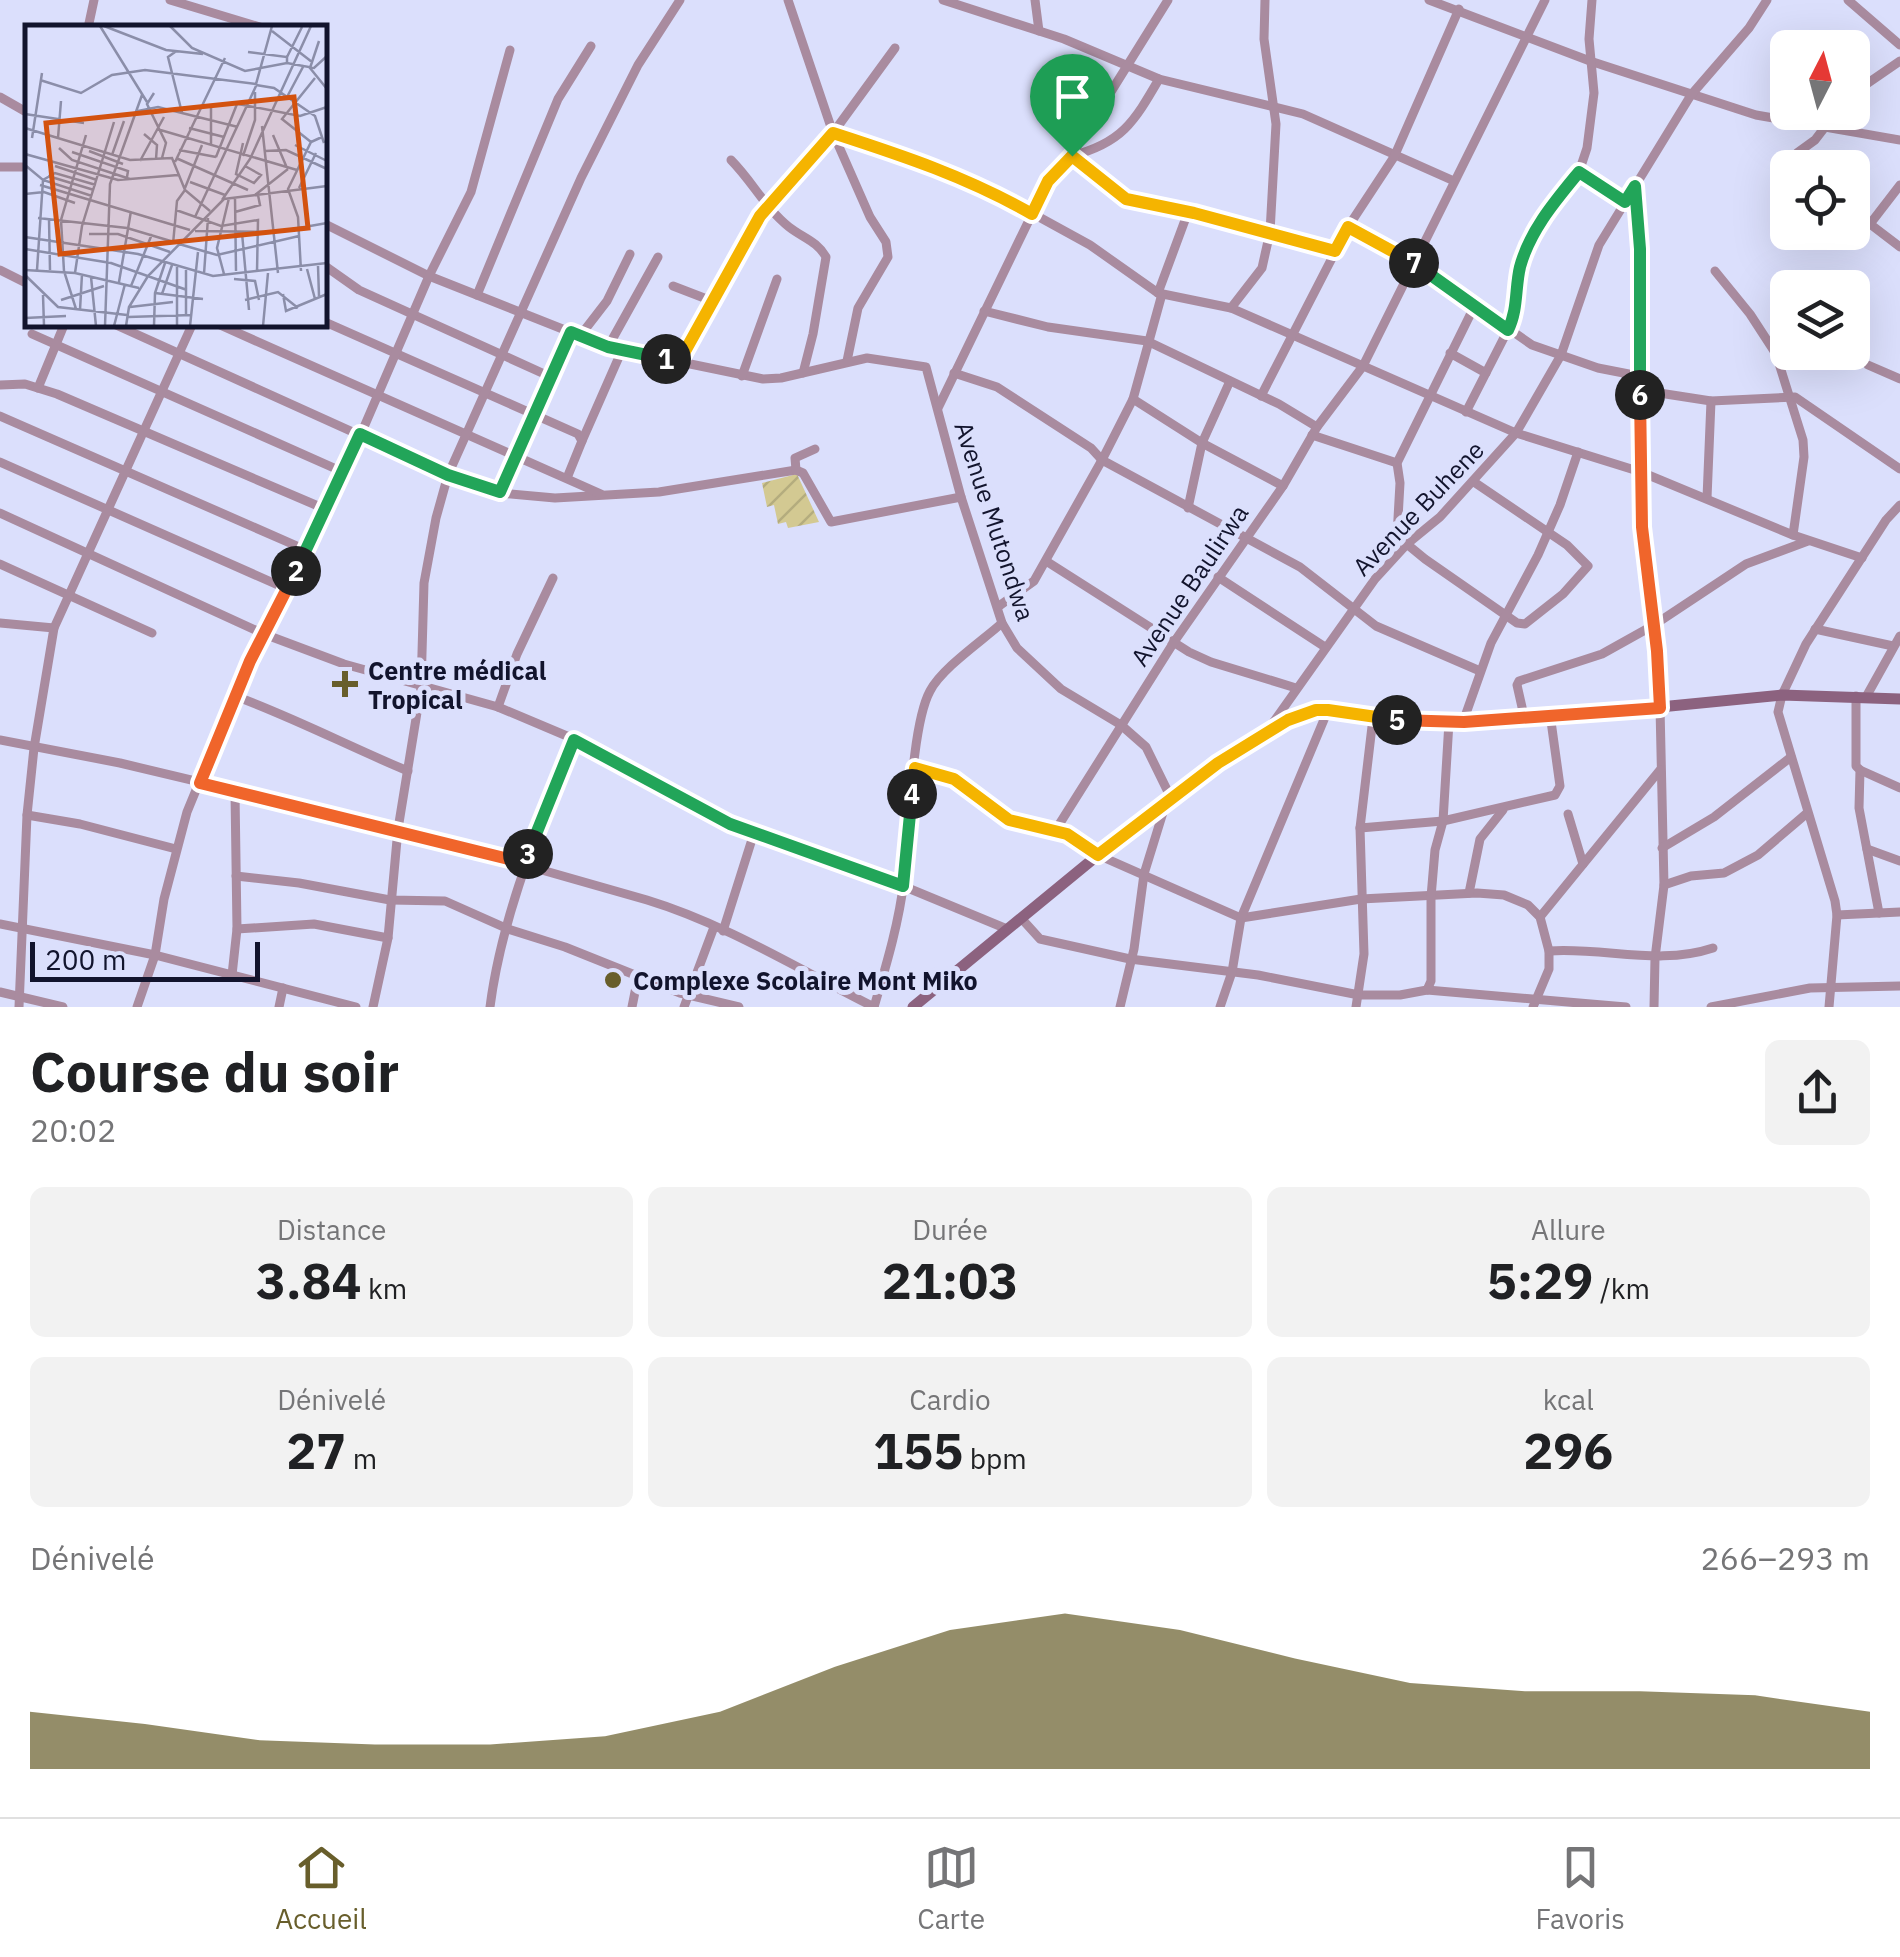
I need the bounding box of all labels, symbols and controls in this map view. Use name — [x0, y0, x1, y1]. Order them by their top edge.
inset map — [25, 25, 328, 328]
north arrow — [1770, 30, 1870, 130]
map controls — [1770, 30, 1870, 370]
pin — [1030, 54, 1115, 157]
icon: arrive — [1045, 69, 1100, 124]
button: locate — [1770, 150, 1870, 250]
pin: 7 — [1389, 238, 1439, 288]
text: 7 — [1406, 244, 1422, 281]
button: layers — [1770, 270, 1870, 370]
pin: 1 — [641, 334, 691, 384]
text: 1 — [658, 340, 674, 377]
pin: 6 — [1615, 370, 1665, 420]
text: 6 — [1632, 376, 1648, 413]
street label: Avenue Mutondwa — [947, 417, 1043, 625]
street label: Avenue Buhene — [1345, 433, 1491, 583]
street label: Avenue Baulirwa — [1123, 498, 1255, 672]
pin: 2 — [271, 546, 321, 596]
text: 2 — [288, 552, 304, 589]
place label: Centre médical Tropical — [368, 654, 547, 716]
marker: Centre médical Tropical — [332, 671, 358, 697]
pin: 5 — [1372, 695, 1422, 745]
text: 5 — [1389, 701, 1405, 738]
pin: 4 — [887, 769, 937, 819]
text: 4 — [904, 775, 920, 812]
pin: 3 — [503, 829, 553, 879]
text: 3 — [520, 835, 536, 872]
scale bar — [30, 937, 260, 981]
text: 200 m — [45, 941, 126, 978]
place label: Complexe Scolaire Mont Miko — [633, 964, 978, 997]
marker: Complexe Scolaire Mont Miko — [602, 969, 624, 991]
text: Course du soir — [30, 1036, 399, 1107]
button: share — [1765, 1040, 1870, 1145]
text: 20:02 — [30, 1109, 116, 1151]
text: Distance — [277, 1211, 386, 1248]
text: Durée — [912, 1211, 988, 1248]
text: Allure — [1531, 1211, 1606, 1248]
text: 3.84 — [256, 1248, 362, 1313]
text: 21:03 — [882, 1248, 1018, 1313]
text: 5:29 — [1487, 1248, 1593, 1313]
text: km — [362, 1270, 407, 1307]
text: /km — [1593, 1270, 1650, 1307]
text: Dénivelé — [277, 1381, 386, 1418]
text: Cardio — [909, 1381, 991, 1418]
text: kcal — [1543, 1381, 1594, 1418]
text: 27 — [286, 1418, 346, 1483]
text: 155 — [873, 1418, 963, 1483]
text: 296 — [1523, 1418, 1613, 1483]
text: m — [346, 1440, 377, 1477]
text: bpm — [963, 1440, 1027, 1477]
text: Dénivelé — [30, 1537, 155, 1579]
text: 266–293 m — [1700, 1537, 1870, 1579]
tab: Accueil — [275, 1840, 367, 1937]
tab: Carte — [917, 1840, 985, 1937]
tab: Favoris — [1535, 1840, 1625, 1937]

